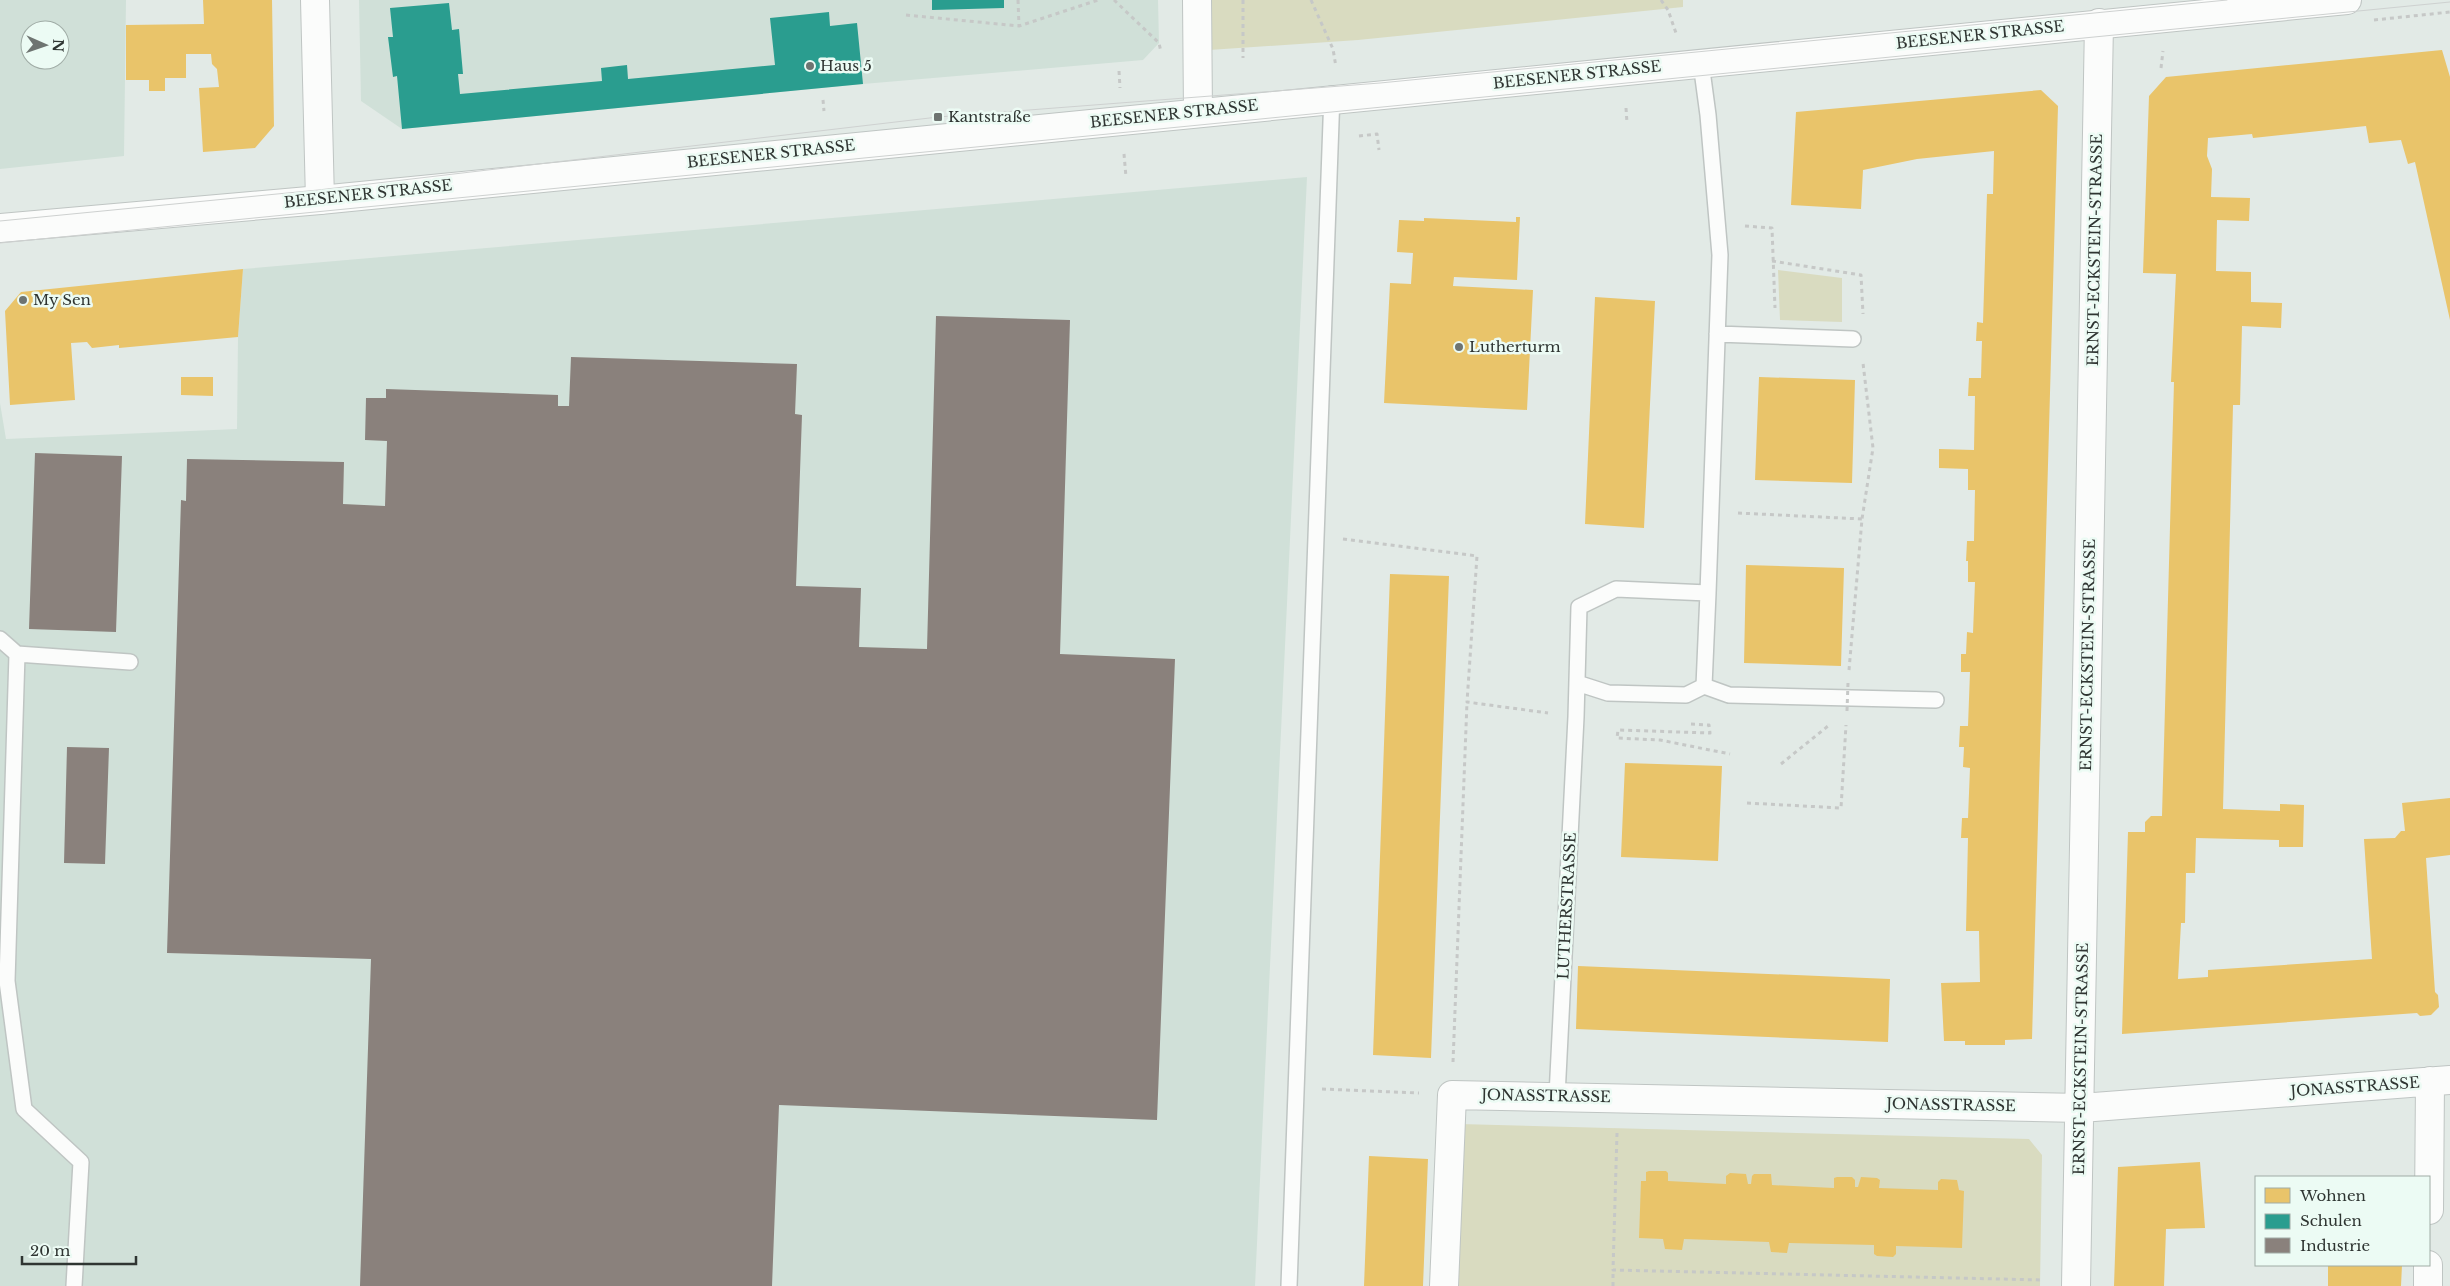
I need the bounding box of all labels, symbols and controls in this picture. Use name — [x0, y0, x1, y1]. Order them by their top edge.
street label: BEESENER STRASSE — [1895, 16, 2065, 53]
north arrow — [20, 20, 70, 70]
text: N — [49, 39, 67, 52]
place label: Haus 5 — [820, 56, 872, 75]
street label: BEESENER STRASSE — [1492, 56, 1662, 93]
marker: Haus 5 — [804, 60, 816, 72]
street label: BEESENER STRASSE — [1089, 95, 1259, 132]
place label: Kantstraße — [948, 107, 1031, 126]
marker: Kantstraße — [932, 111, 944, 123]
street label: ERNST-ECKSTEIN-STRASSE — [2083, 134, 2106, 366]
street label: BEESENER STRASSE — [686, 135, 856, 172]
street label: BEESENER STRASSE — [283, 175, 453, 212]
place label: My Sen — [33, 290, 91, 309]
marker: My Sen — [17, 294, 29, 306]
place label: Lutherturm — [1469, 337, 1561, 356]
marker: Lutherturm — [1453, 341, 1465, 353]
street label: ERNST-ECKSTEIN-STRASSE — [2076, 539, 2099, 771]
street label: LUTHERSTRASSE — [1553, 832, 1580, 980]
street label: ERNST-ECKSTEIN-STRASSE — [2069, 943, 2092, 1175]
street label: JONASSTRASSE — [2288, 1072, 2420, 1101]
street label: JONASSTRASSE — [1479, 1085, 1611, 1106]
street label: JONASSTRASSE — [1884, 1094, 2016, 1115]
legend — [2255, 1176, 2430, 1266]
text: Wohnen — [2299, 1186, 2366, 1205]
text: Schulen — [2300, 1211, 2362, 1230]
scale bar — [22, 1234, 136, 1266]
text: Industrie — [2300, 1236, 2370, 1255]
text: 20 m — [30, 1241, 70, 1260]

